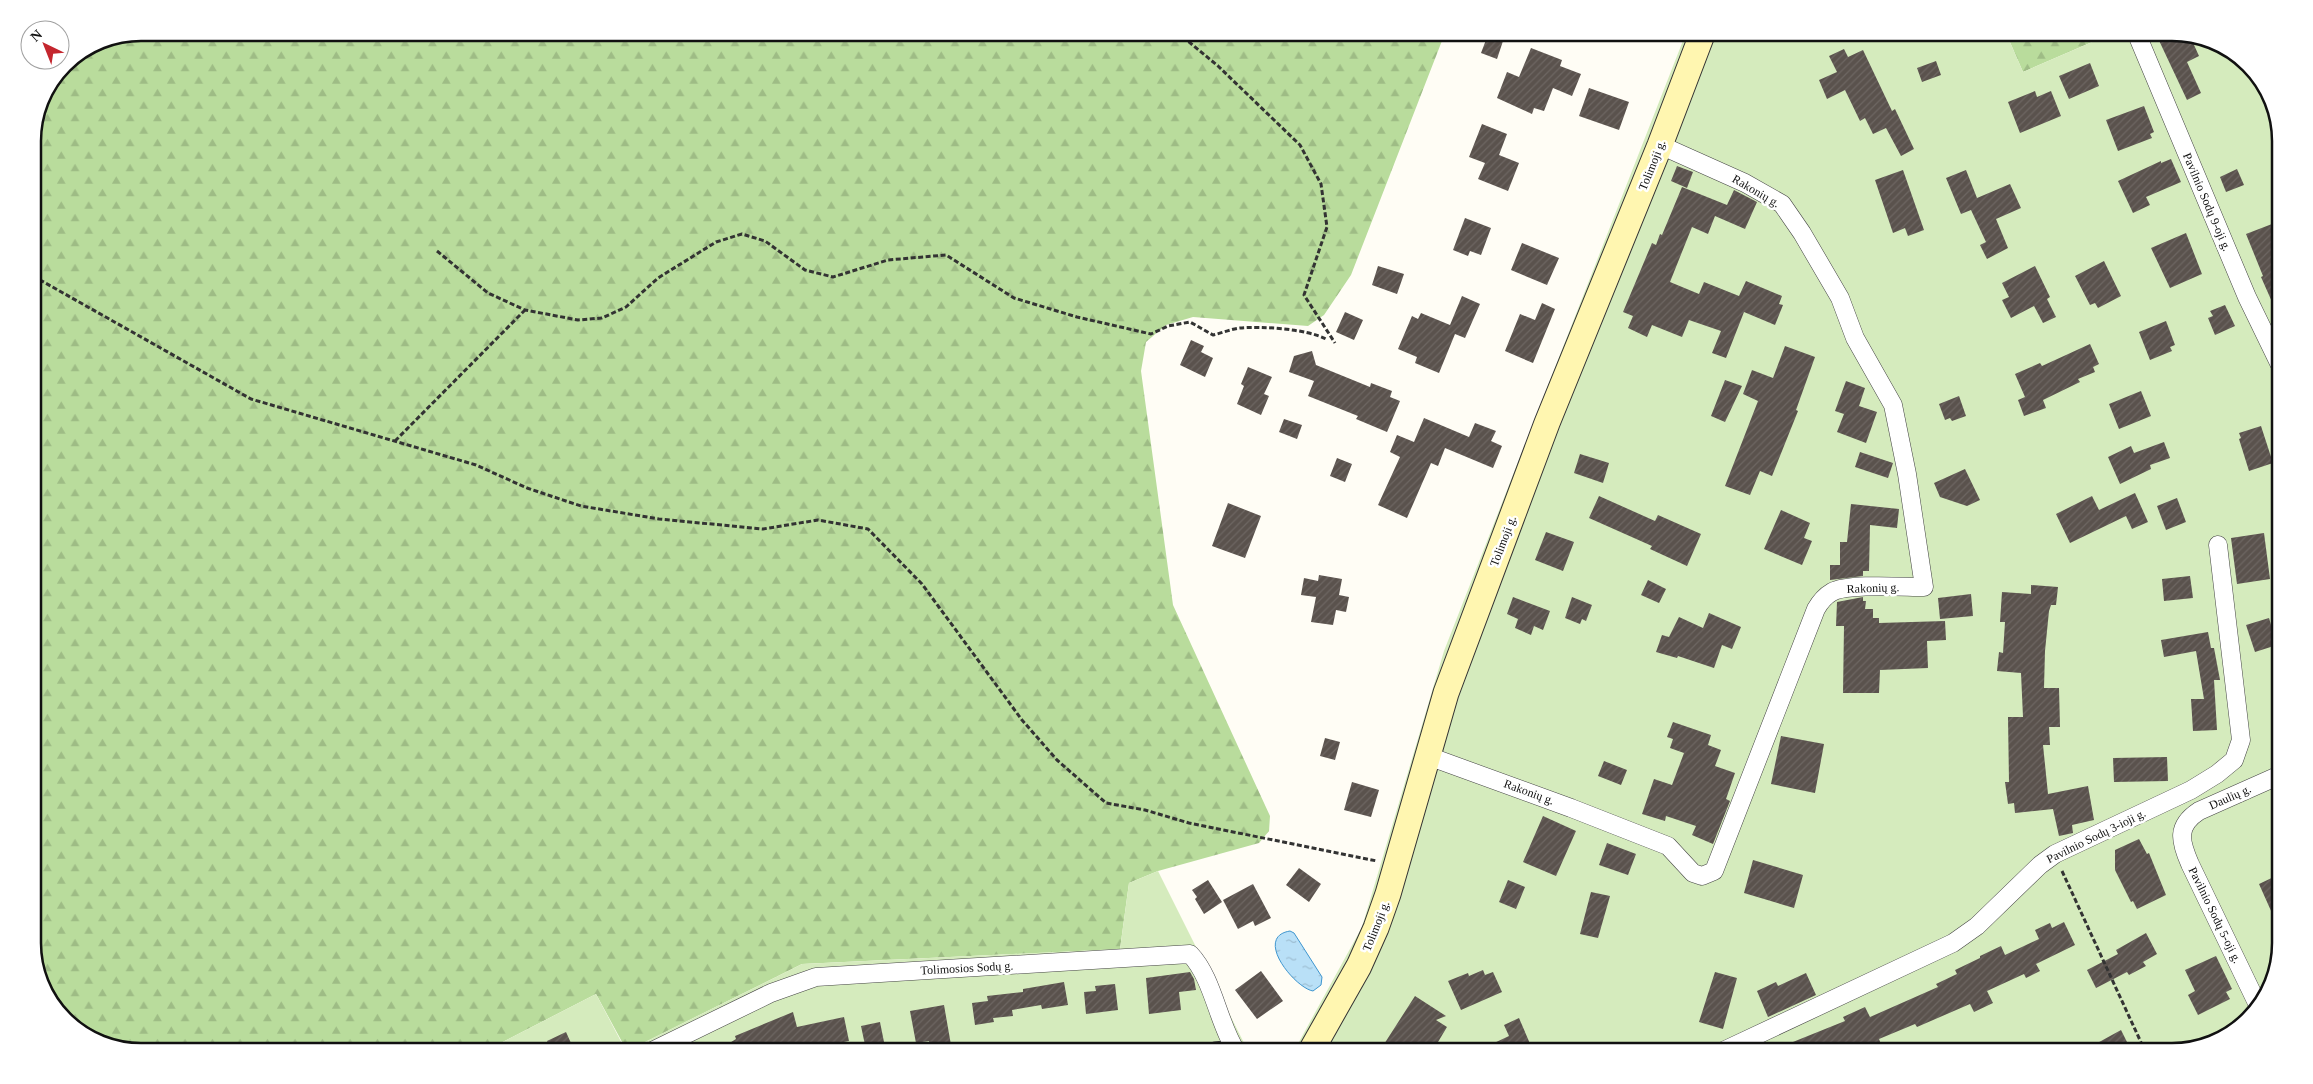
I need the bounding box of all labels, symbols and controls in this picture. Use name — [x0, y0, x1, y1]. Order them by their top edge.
north arrow — [20, 20, 70, 70]
text: N — [28, 27, 45, 45]
street label: Tolimoji g. — [1636, 138, 1668, 192]
street label: Pavilnio Sodų 9-oji g. — [2180, 151, 2234, 253]
street label: Rakonių g. — [1730, 172, 1782, 210]
street label: Tolimoji g. — [1487, 514, 1519, 568]
street label: Rakonių g. — [1846, 580, 1900, 596]
street label: Rakonių g. — [1502, 776, 1556, 808]
street label: Daulių g. — [2207, 782, 2253, 812]
street label: Pavilnio Sodų 3-ioji g. — [2044, 806, 2148, 866]
street label: Pavilnio Sodų 5-oji g. — [2186, 865, 2244, 965]
street label: Tolimoji g. — [1360, 899, 1392, 953]
street label: Tolimosios Sodų g. — [920, 959, 1014, 977]

